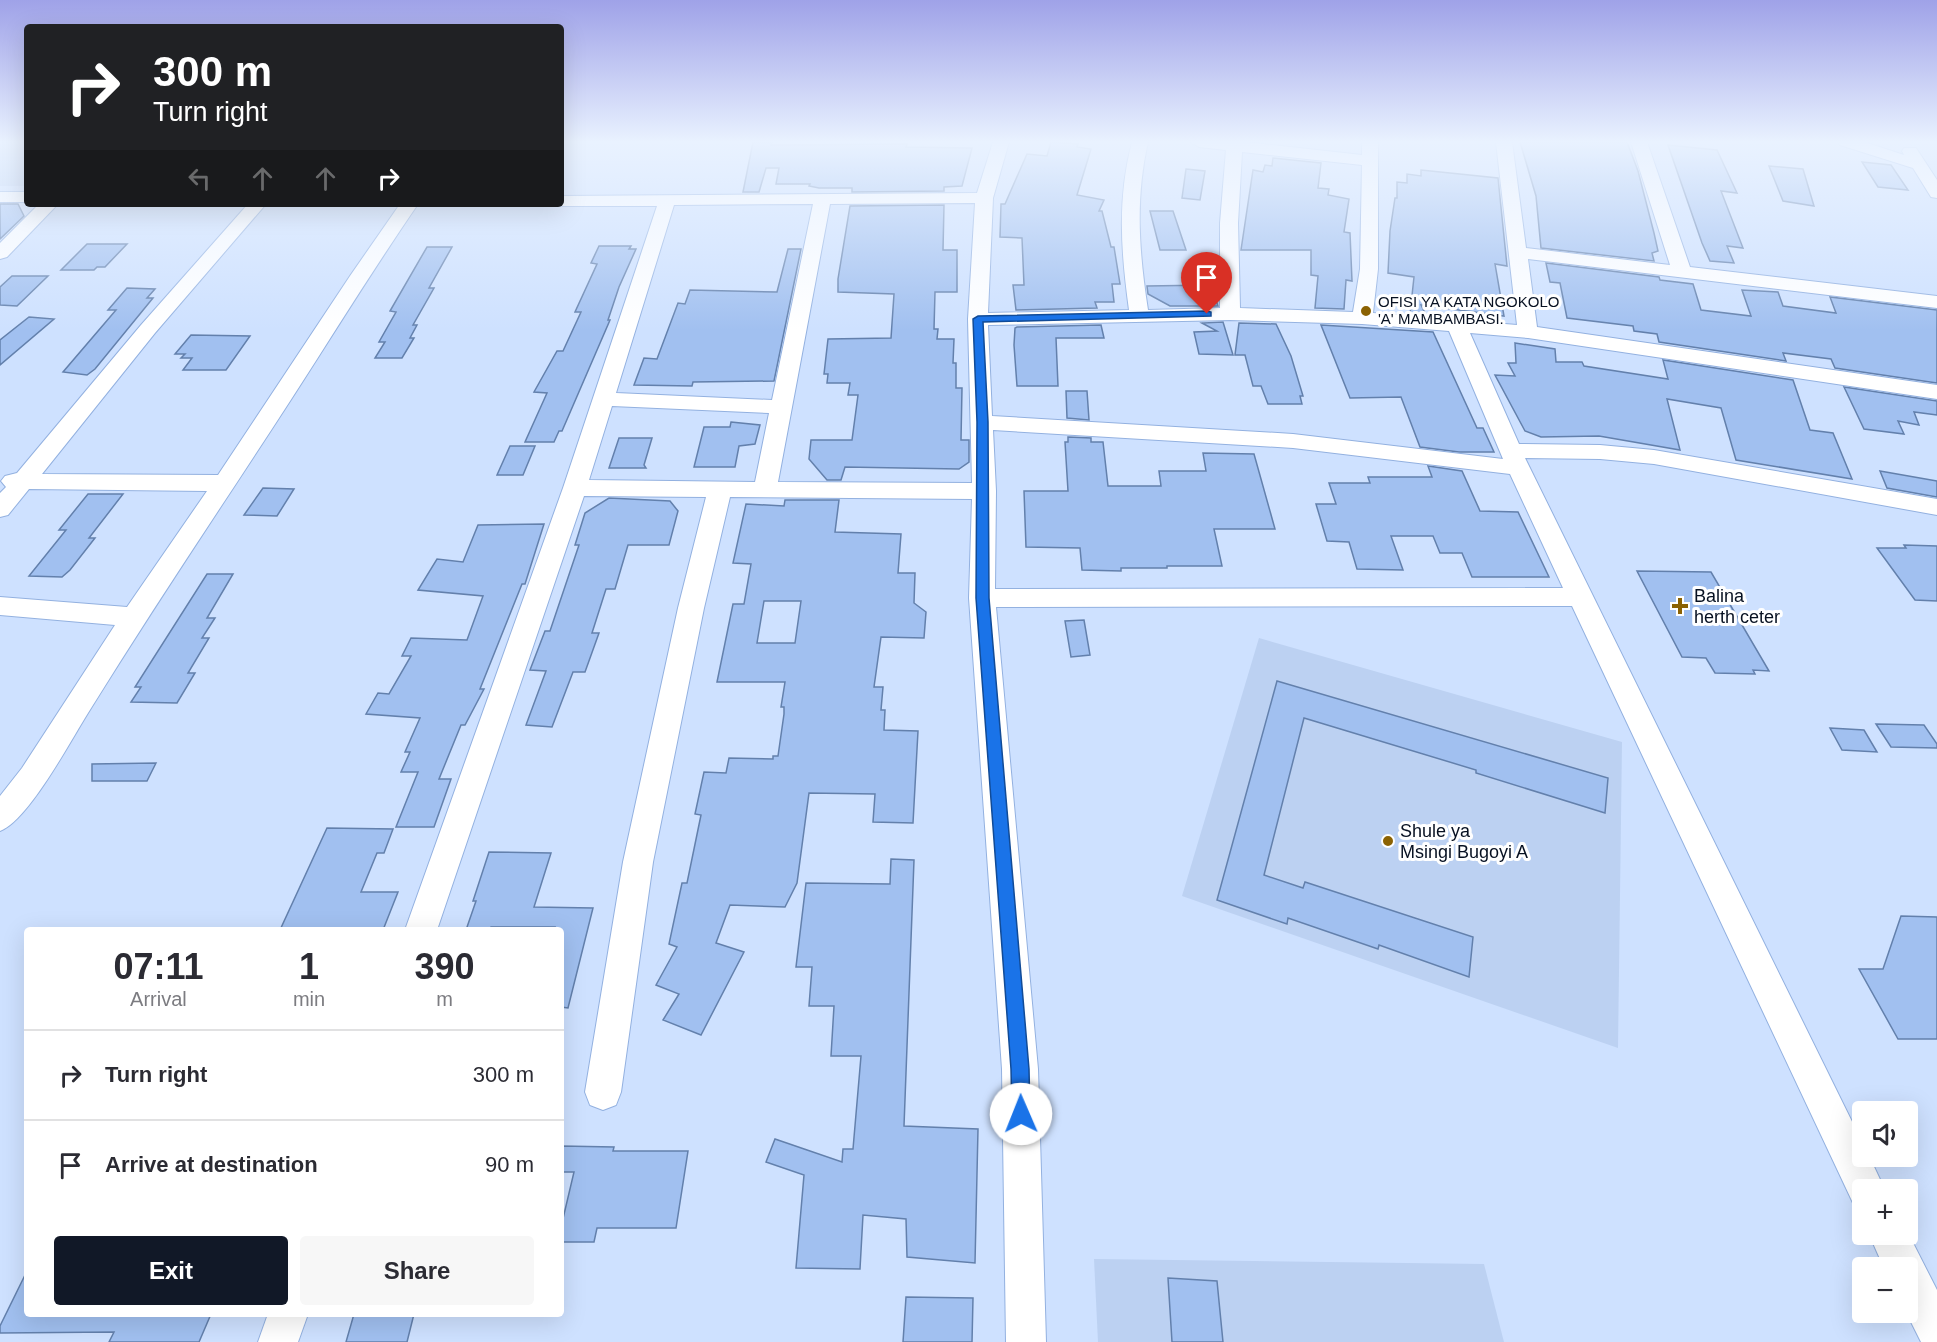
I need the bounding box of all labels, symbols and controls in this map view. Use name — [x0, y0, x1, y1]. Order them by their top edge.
icon: right — [54, 48, 132, 126]
text: 300 m — [153, 48, 272, 95]
text: Turn right — [153, 97, 268, 127]
icon: left — [183, 162, 216, 195]
icon: ahead — [246, 162, 279, 195]
icon: ahead — [309, 162, 342, 195]
icon: right — [372, 162, 405, 195]
pin — [1181, 252, 1232, 314]
icon: arrive — [1190, 261, 1223, 294]
place label: OFISI YA KATA NGOKOLO 'A' MAMBAMBASI. — [1378, 293, 1559, 327]
marker: OFISI YA KATA NGOKOLO 'A' MAMBAMBASI. — [1359, 304, 1373, 318]
place label: Balina herth ceter — [1694, 586, 1780, 627]
marker: Balina herth ceter — [1671, 597, 1689, 615]
place label: Shule ya Msingi Bugoyi A — [1400, 821, 1528, 862]
marker: Shule ya Msingi Bugoyi A — [1381, 834, 1395, 848]
text: 07:11 — [113, 946, 203, 987]
text: 1 — [299, 946, 319, 987]
text: 390 — [415, 946, 475, 987]
text: Arrival — [130, 988, 187, 1010]
text: min — [293, 988, 325, 1010]
text: m — [436, 988, 453, 1010]
icon: right — [54, 1059, 87, 1092]
text: Turn right — [105, 1062, 207, 1087]
text: 300 m — [473, 1062, 534, 1087]
position arrow — [989, 1082, 1053, 1146]
map controls — [1852, 1101, 1918, 1323]
button: sound — [1852, 1101, 1918, 1167]
icon: arrive — [54, 1149, 87, 1182]
text: Arrive at destination — [105, 1152, 318, 1177]
text: 90 m — [485, 1152, 534, 1177]
button: + — [1852, 1179, 1918, 1245]
button: Exit — [54, 1236, 288, 1305]
button: Share — [300, 1236, 534, 1305]
button: − — [1852, 1257, 1918, 1323]

